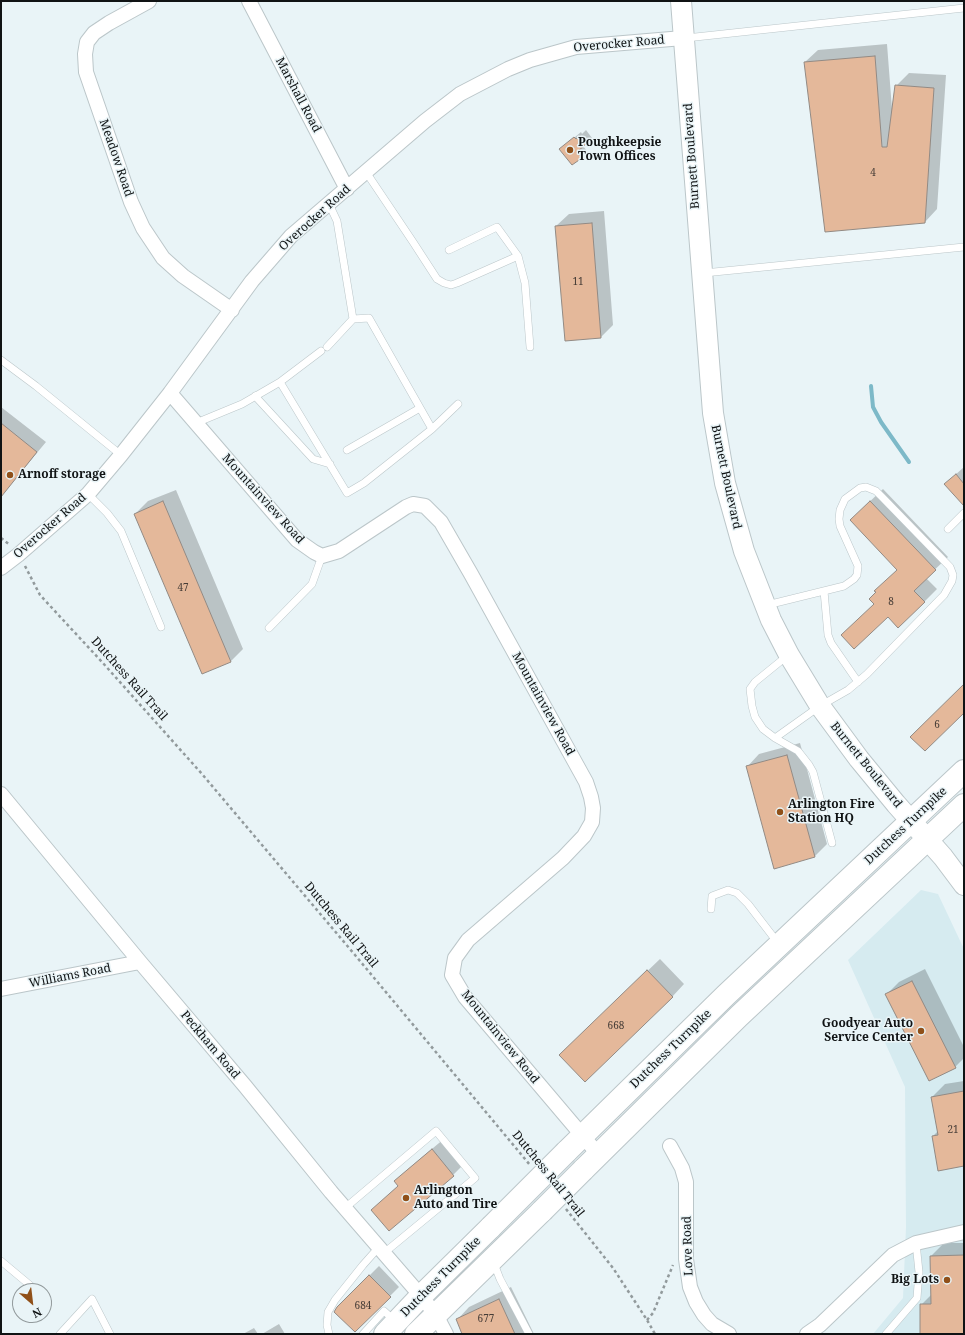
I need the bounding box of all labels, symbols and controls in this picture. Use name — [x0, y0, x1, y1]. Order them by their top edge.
street label: Overocker Road — [573, 33, 665, 55]
street label: Marshall Road — [272, 55, 324, 135]
street label: Burnett Boulevard — [681, 103, 703, 209]
street label: Meadow Road — [96, 117, 136, 199]
place label: Poughkeepsie Town Offices — [578, 136, 661, 164]
marker: Poughkeepsie Town Offices — [565, 145, 575, 155]
house number: 4 — [870, 167, 876, 179]
street label: Overocker Road — [276, 182, 354, 254]
house number: 11 — [572, 276, 584, 288]
street label: Burnett Boulevard — [708, 424, 744, 530]
street label: Mountainview Road — [219, 451, 307, 547]
place label: Arnoff storage — [18, 468, 106, 482]
marker: Arnoff storage — [5, 470, 15, 480]
street label: Overocker Road — [11, 491, 89, 561]
house number: 47 — [177, 582, 189, 594]
house number: 8 — [888, 596, 894, 608]
street label: Dutchess Rail Trail — [88, 634, 170, 724]
street label: Mountainview Road — [509, 650, 577, 758]
street label: Burnett Boulevard — [827, 719, 905, 811]
house number: 6 — [934, 719, 940, 731]
street label: Dutchess Turnpike — [862, 784, 950, 868]
place label: Arlington Fire Station HQ — [788, 798, 875, 826]
marker: Arlington Fire Station HQ — [775, 807, 785, 817]
street label: Dutchess Rail Trail — [301, 879, 381, 971]
street label: Williams Road — [28, 961, 112, 991]
street label: Mountainview Road — [458, 988, 542, 1086]
street label: Dutchess Turnpike — [627, 1007, 715, 1091]
street label: Peckham Road — [177, 1008, 243, 1082]
place label: Goodyear Auto Service Center — [822, 1017, 913, 1045]
house number: 668 — [608, 1020, 624, 1032]
marker: Goodyear Auto Service Center — [916, 1026, 926, 1036]
house number: 21 — [947, 1124, 959, 1136]
street label: Dutchess Rail Trail — [509, 1128, 587, 1220]
place label: Arlington Auto and Tire — [414, 1184, 497, 1212]
marker: Arlington Auto and Tire — [401, 1193, 411, 1203]
street label: Love Road — [680, 1216, 696, 1276]
street label: Dutchess Turnpike — [398, 1234, 484, 1320]
place label: Big Lots — [891, 1273, 939, 1287]
marker: Big Lots — [942, 1275, 952, 1285]
north arrow — [12, 1283, 52, 1323]
house number: 684 — [355, 1300, 371, 1312]
text: N — [30, 1304, 45, 1322]
house number: 677 — [478, 1313, 494, 1325]

